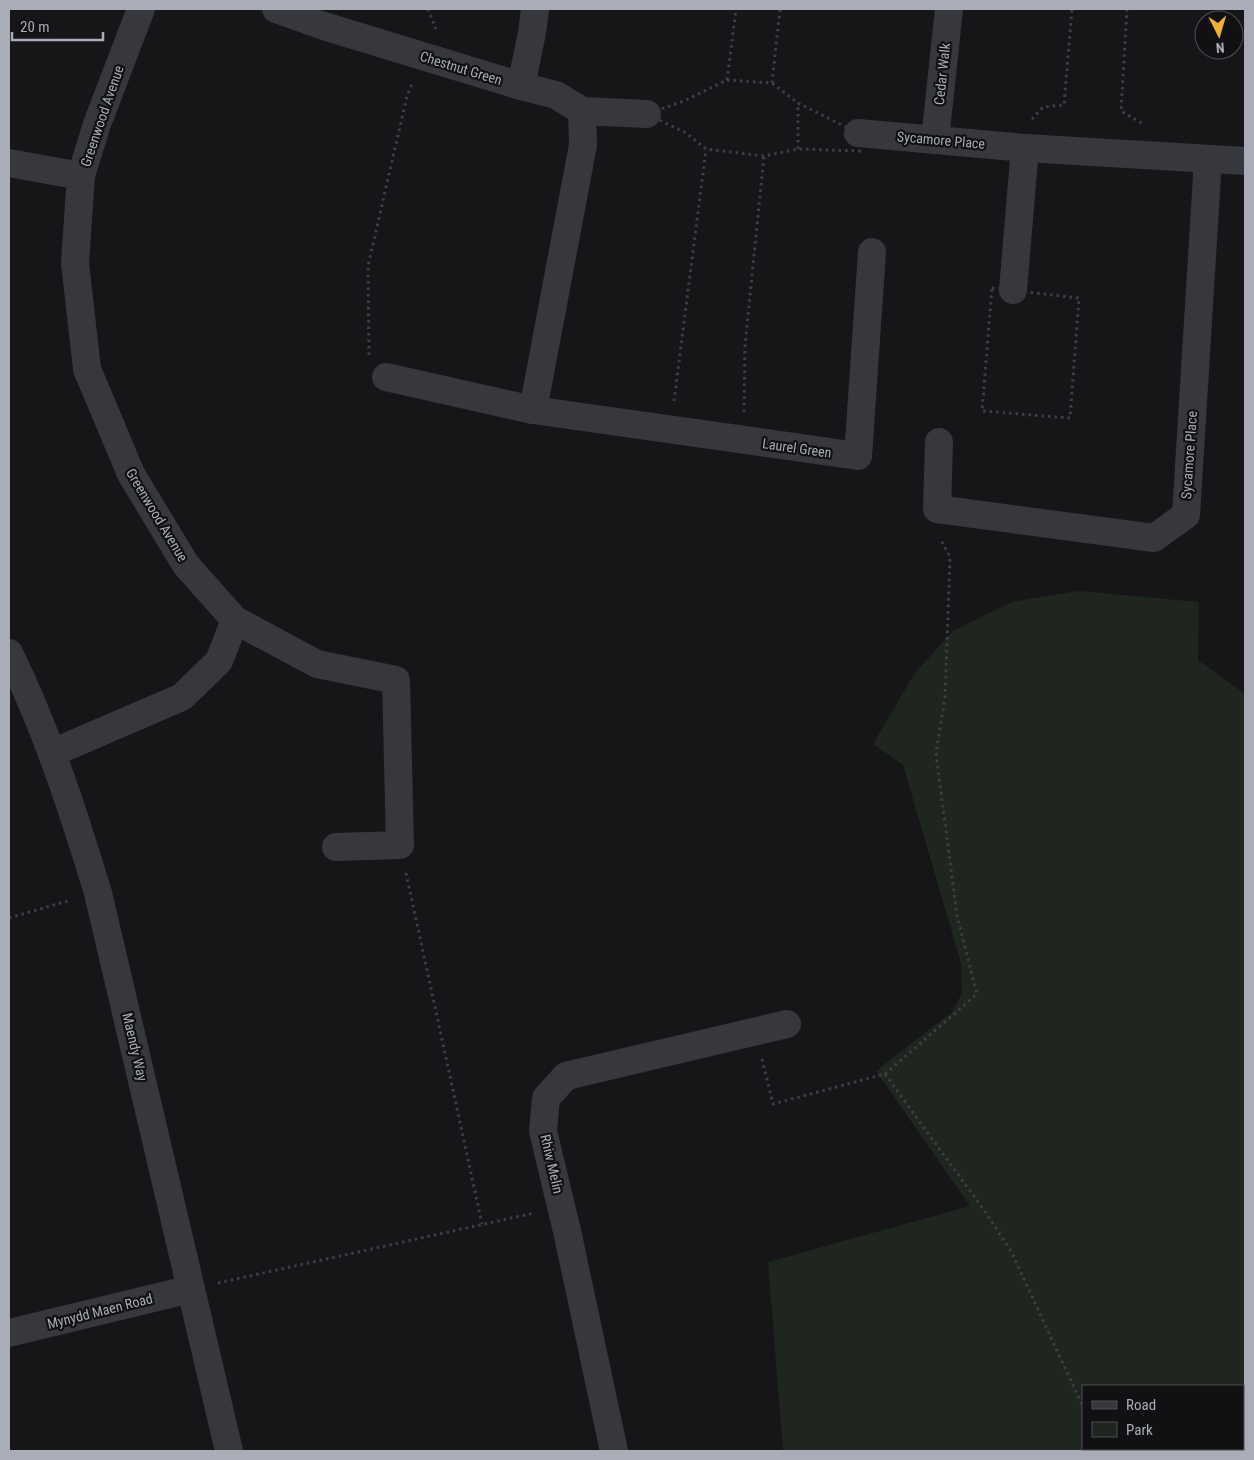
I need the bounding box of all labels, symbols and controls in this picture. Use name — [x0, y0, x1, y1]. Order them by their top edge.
scale bar — [12, 10, 104, 42]
north arrow — [1194, 10, 1244, 60]
text: 20 m — [20, 18, 50, 36]
text: N — [1215, 40, 1225, 56]
street label: Cedar Walk — [931, 42, 953, 106]
street label: Chestnut Green — [418, 48, 504, 88]
street label: Greenwood Avenue — [77, 63, 127, 169]
street label: Sycamore Place — [896, 128, 986, 152]
street label: Sycamore Place — [1178, 410, 1200, 500]
street label: Laurel Green — [761, 435, 833, 461]
street label: Greenwood Avenue — [123, 465, 191, 565]
street label: Maendy Way — [119, 1011, 151, 1083]
street label: Rhiw Melin — [537, 1133, 567, 1195]
street label: Mynydd Maen Road — [46, 1290, 154, 1332]
legend — [1082, 1385, 1244, 1450]
text: Road — [1126, 1396, 1156, 1414]
text: Park — [1126, 1421, 1153, 1439]

